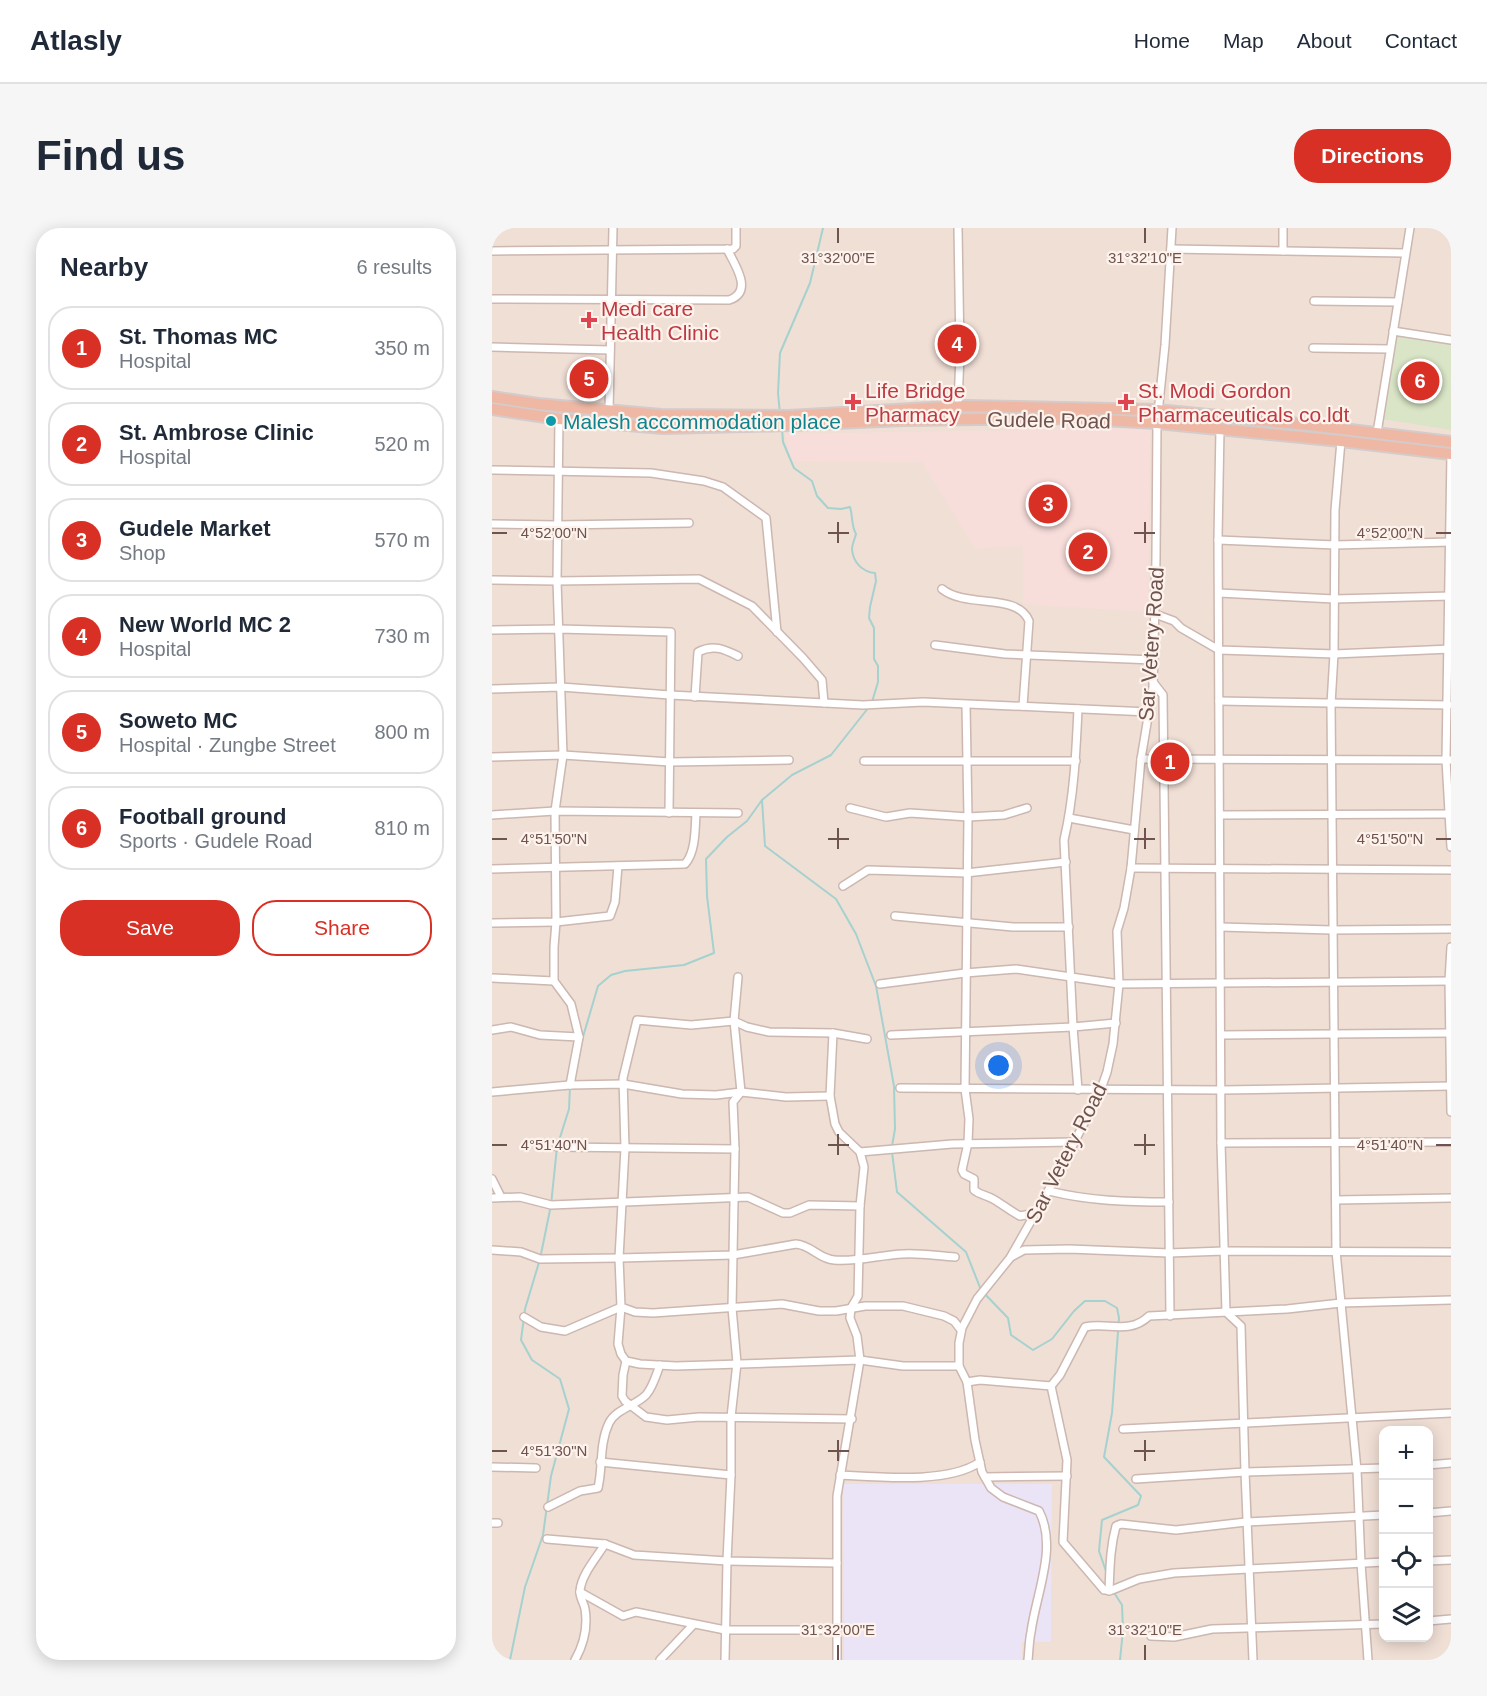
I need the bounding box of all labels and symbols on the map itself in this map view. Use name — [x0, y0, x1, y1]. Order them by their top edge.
text: 31°32'00"E — [801, 249, 875, 266]
text: 31°32'10"E — [1108, 249, 1182, 266]
place label: Medi care Health Clinic — [601, 297, 719, 344]
marker: Medi care Health Clinic — [582, 313, 596, 327]
pin: 4 — [938, 322, 976, 366]
pin: 5 — [570, 356, 608, 402]
pin: 6 — [1400, 358, 1440, 404]
place label: Life Bridge Pharmacy — [865, 379, 965, 426]
place label: St. Modi Gordon Pharmaceuticals co.ldt — [1138, 379, 1349, 426]
marker: Life Bridge Pharmacy — [846, 395, 860, 409]
marker: St. Modi Gordon Pharmaceuticals co.ldt — [1119, 395, 1133, 409]
street label: Gudele Road — [987, 407, 1111, 433]
place label: Malesh accommodation place — [563, 410, 841, 433]
marker: Malesh accommodation place — [544, 414, 558, 428]
pin: 3 — [1028, 482, 1068, 526]
text: 4°52'00"N — [521, 524, 587, 541]
text: 4°52'00"N — [1357, 524, 1423, 541]
pin: 2 — [1068, 530, 1108, 574]
street label: Sar Vetery Road — [1134, 566, 1168, 722]
pin: 1 — [1150, 740, 1190, 784]
text: 4°51'50"N — [521, 830, 587, 847]
text: 4°51'50"N — [1357, 830, 1423, 847]
your location — [984, 1051, 1013, 1080]
street label: Sar Vetery Road — [1021, 1079, 1111, 1227]
text: 4°51'40"N — [521, 1136, 587, 1153]
text: 4°51'40"N — [1357, 1136, 1423, 1153]
text: 4°51'30"N — [521, 1442, 587, 1459]
text: 31°32'00"E — [801, 1621, 875, 1638]
text: 31°32'10"E — [1108, 1621, 1182, 1638]

